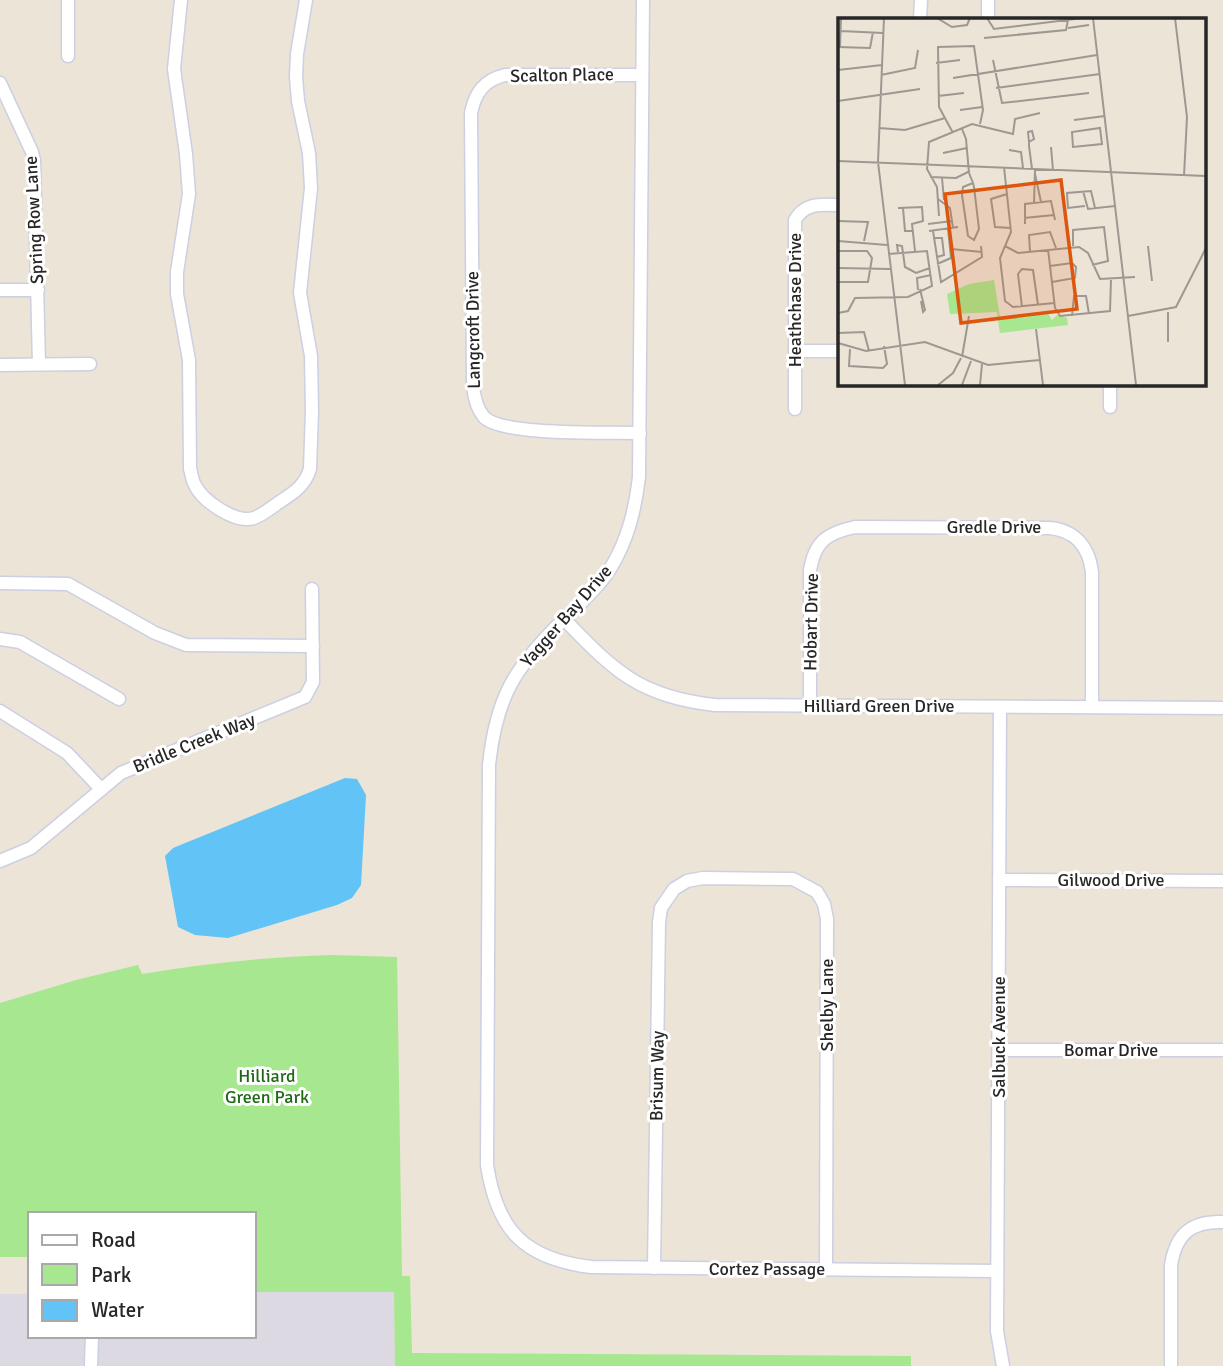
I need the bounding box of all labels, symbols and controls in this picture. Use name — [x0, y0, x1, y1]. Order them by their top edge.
inset map — [838, 18, 1206, 385]
street label: Scalton Place — [510, 63, 614, 87]
street label: Spring Row Lane — [20, 155, 48, 285]
street label: Heathchase Drive — [784, 233, 806, 367]
street label: Langcroft Drive — [461, 271, 485, 389]
street label: Gredle Drive — [947, 516, 1041, 538]
street label: Yagger Bay Drive — [516, 560, 616, 672]
street label: Hobart Drive — [799, 573, 823, 671]
street label: Hilliard Green Drive — [803, 695, 955, 717]
street label: Bridle Creek Way — [130, 708, 259, 778]
street label: Gilwood Drive — [1058, 869, 1164, 891]
street label: Shelby Lane — [816, 958, 838, 1052]
street label: Salbuck Avenue — [988, 976, 1010, 1098]
street label: Brisum Way — [645, 1030, 669, 1121]
street label: Bomar Drive — [1064, 1039, 1158, 1061]
park label: Hilliard Green Park — [225, 1065, 309, 1108]
legend — [28, 1212, 256, 1338]
text: Road — [91, 1227, 136, 1253]
street label: Cortez Passage — [709, 1258, 825, 1280]
text: Park — [91, 1262, 132, 1288]
text: Water — [91, 1297, 144, 1323]

